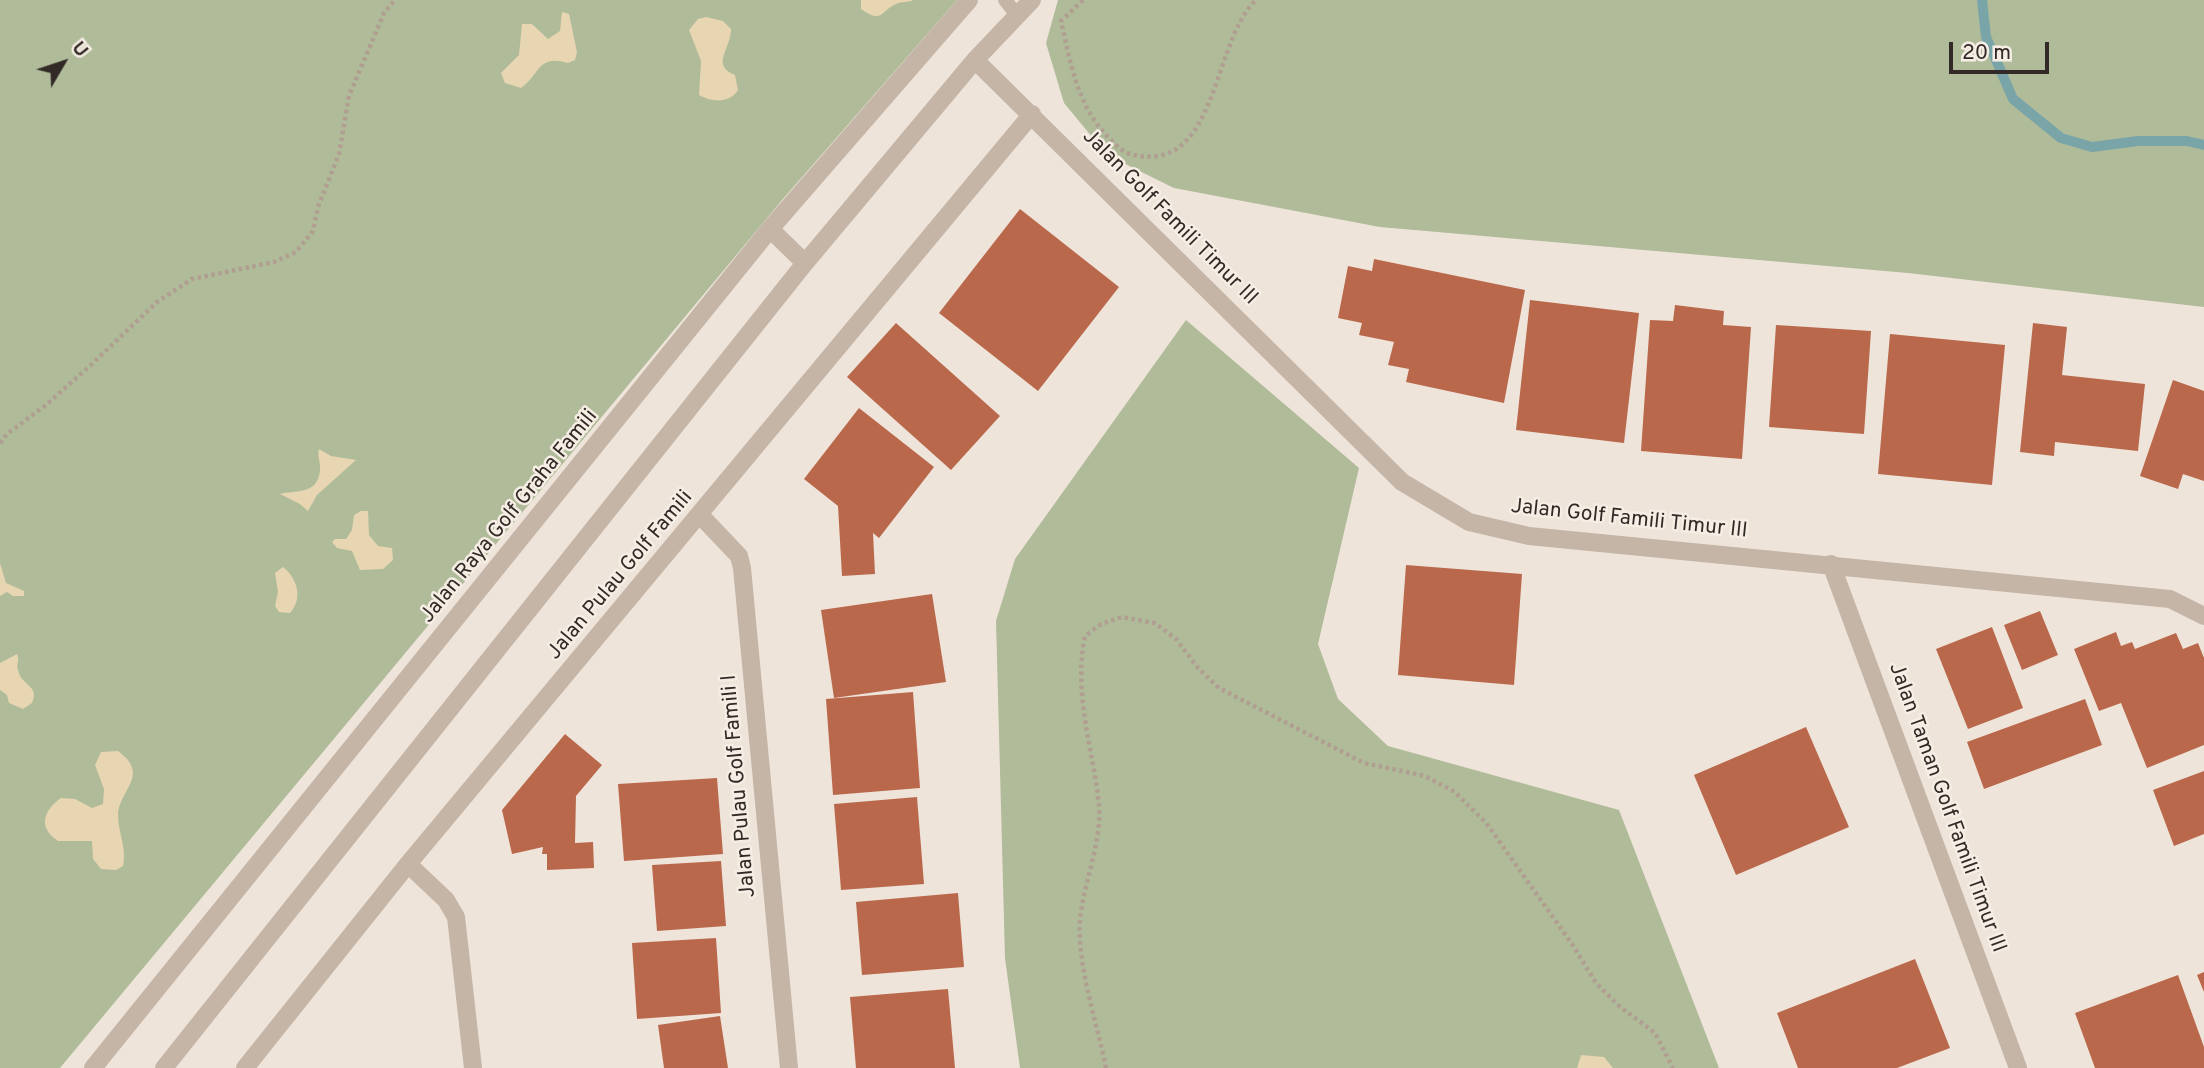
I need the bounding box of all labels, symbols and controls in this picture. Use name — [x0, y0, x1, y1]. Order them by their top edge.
north arrow — [28, 28, 98, 98]
scale bar — [1952, 28, 2052, 72]
text: U — [66, 37, 93, 63]
text: 20 m — [1962, 40, 2011, 67]
street label: Jalan Golf Famili Timur III — [1076, 125, 1262, 311]
street label: Jalan Raya Golf Graha Famili — [416, 405, 604, 629]
street label: Jalan Pulau Golf Famili — [543, 486, 699, 666]
street label: Jalan Golf Famili Timur III — [1509, 495, 1749, 545]
street label: Jalan Taman Golf Famili Timur III — [1882, 660, 2010, 956]
street label: Jalan Pulau Golf Famili I — [718, 673, 762, 899]

